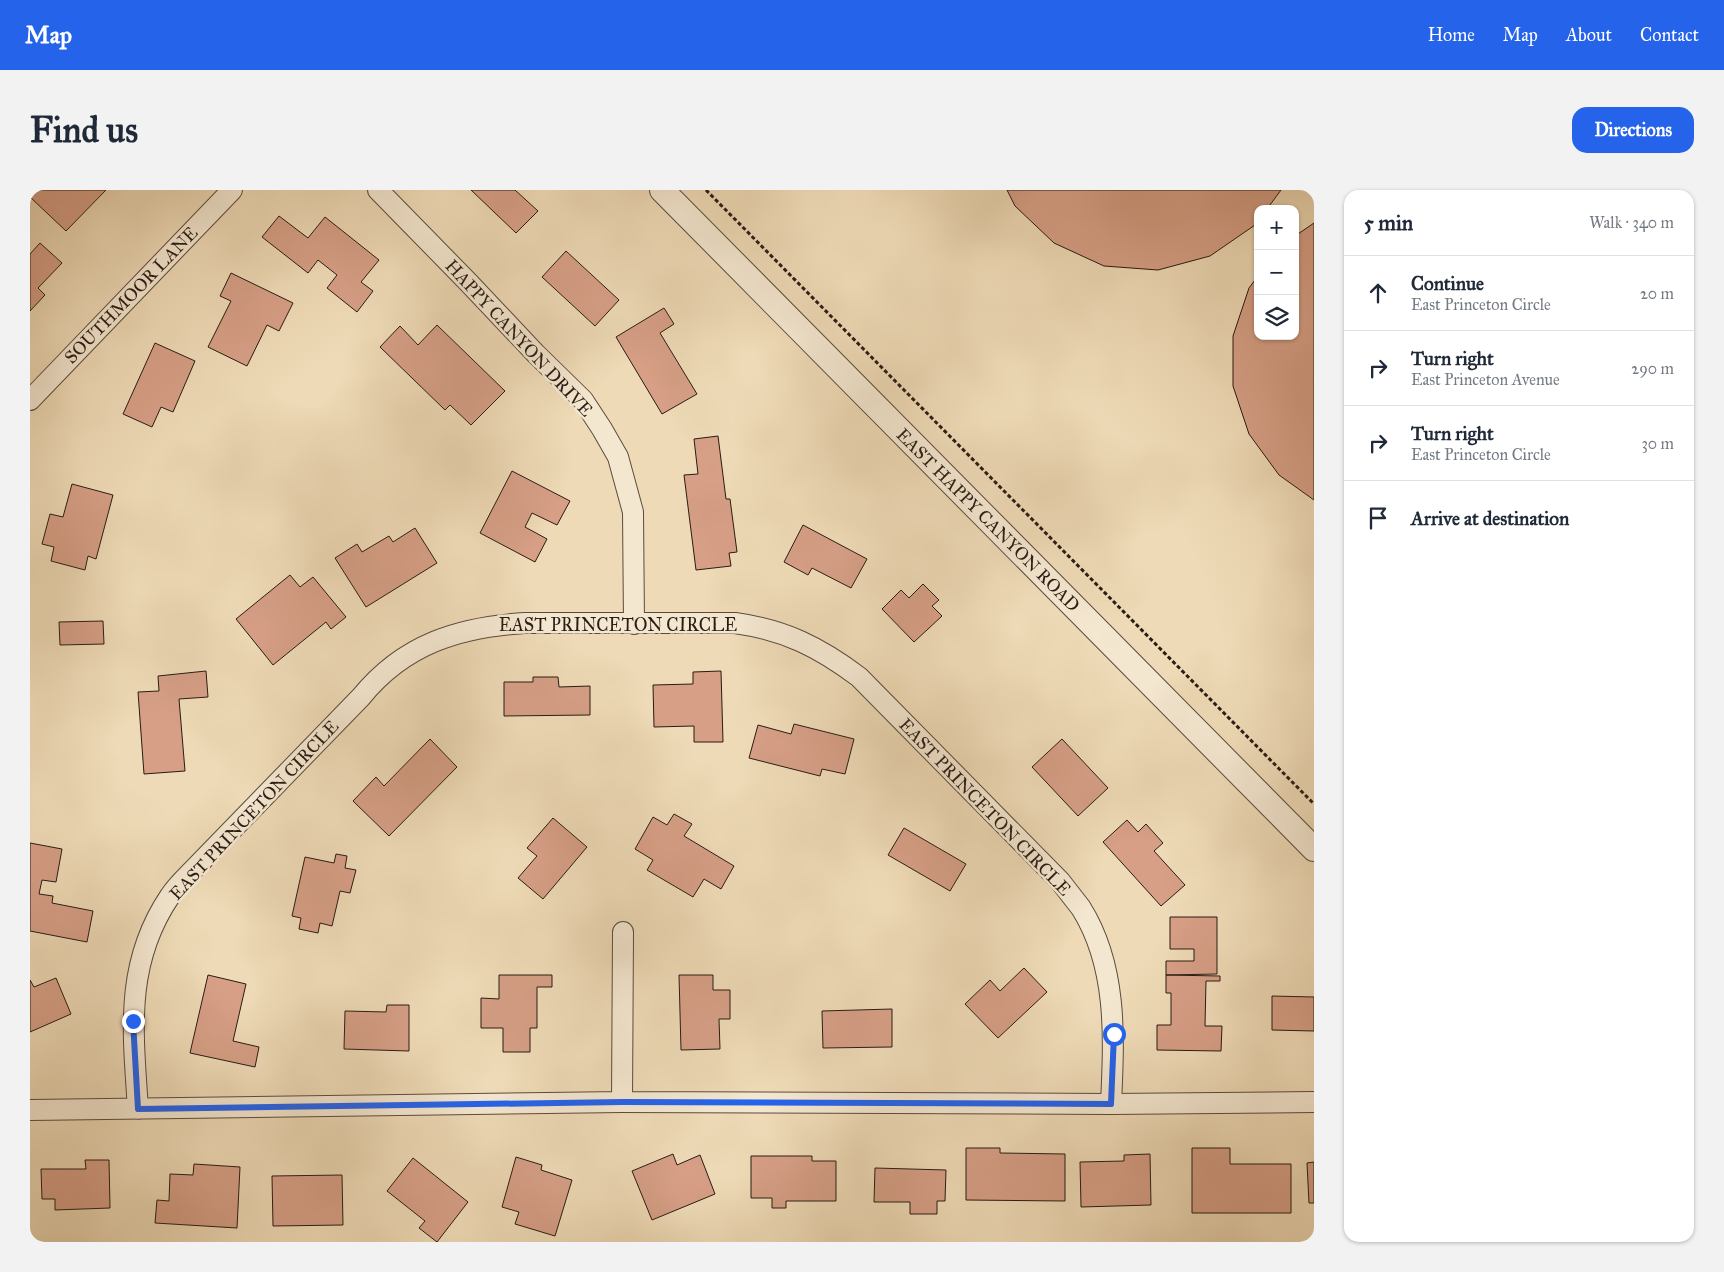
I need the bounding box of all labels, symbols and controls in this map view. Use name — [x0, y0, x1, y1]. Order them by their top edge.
text: Map — [25, 20, 72, 50]
text: Home — [1428, 24, 1475, 46]
text: Map — [1503, 24, 1538, 46]
text: About — [1566, 24, 1612, 46]
text: Contact — [1640, 24, 1699, 46]
button: Directions — [1572, 107, 1694, 153]
text: Find us — [30, 109, 138, 152]
map controls — [1254, 205, 1299, 340]
button: + — [1254, 205, 1299, 250]
text: 5 min — [1364, 210, 1413, 236]
text: Walk · 340 m — [1589, 213, 1674, 232]
street label: SOUTHMOOR LANE — [60, 222, 202, 368]
button: − — [1254, 250, 1299, 295]
street label: HAPPY CANYON DRIVE — [440, 255, 598, 421]
text: Continue — [1411, 272, 1484, 295]
icon: ahead — [1364, 279, 1392, 307]
text: 20 m — [1640, 284, 1674, 303]
button: layers — [1254, 295, 1299, 340]
text: East Princeton Circle — [1411, 295, 1551, 314]
text: Turn right — [1411, 347, 1494, 370]
icon: right — [1364, 354, 1392, 382]
text: 290 m — [1631, 359, 1674, 378]
text: East Princeton Avenue — [1411, 370, 1560, 389]
text: Turn right — [1411, 422, 1494, 445]
street label: EAST HAPPY CANYON ROAD — [892, 424, 1084, 616]
icon: right — [1364, 429, 1392, 457]
text: 30 m — [1641, 434, 1674, 453]
text: East Princeton Circle — [1411, 445, 1551, 464]
icon: arrive — [1364, 504, 1392, 532]
text: Arrive at destination — [1411, 507, 1569, 530]
street label: EAST PRINCETON CIRCLE — [499, 614, 737, 636]
street label: EAST PRINCETON CIRCLE — [894, 714, 1076, 900]
street label: EAST PRINCETON CIRCLE — [165, 715, 343, 905]
route end — [122, 1010, 145, 1033]
route start — [1103, 1023, 1126, 1046]

